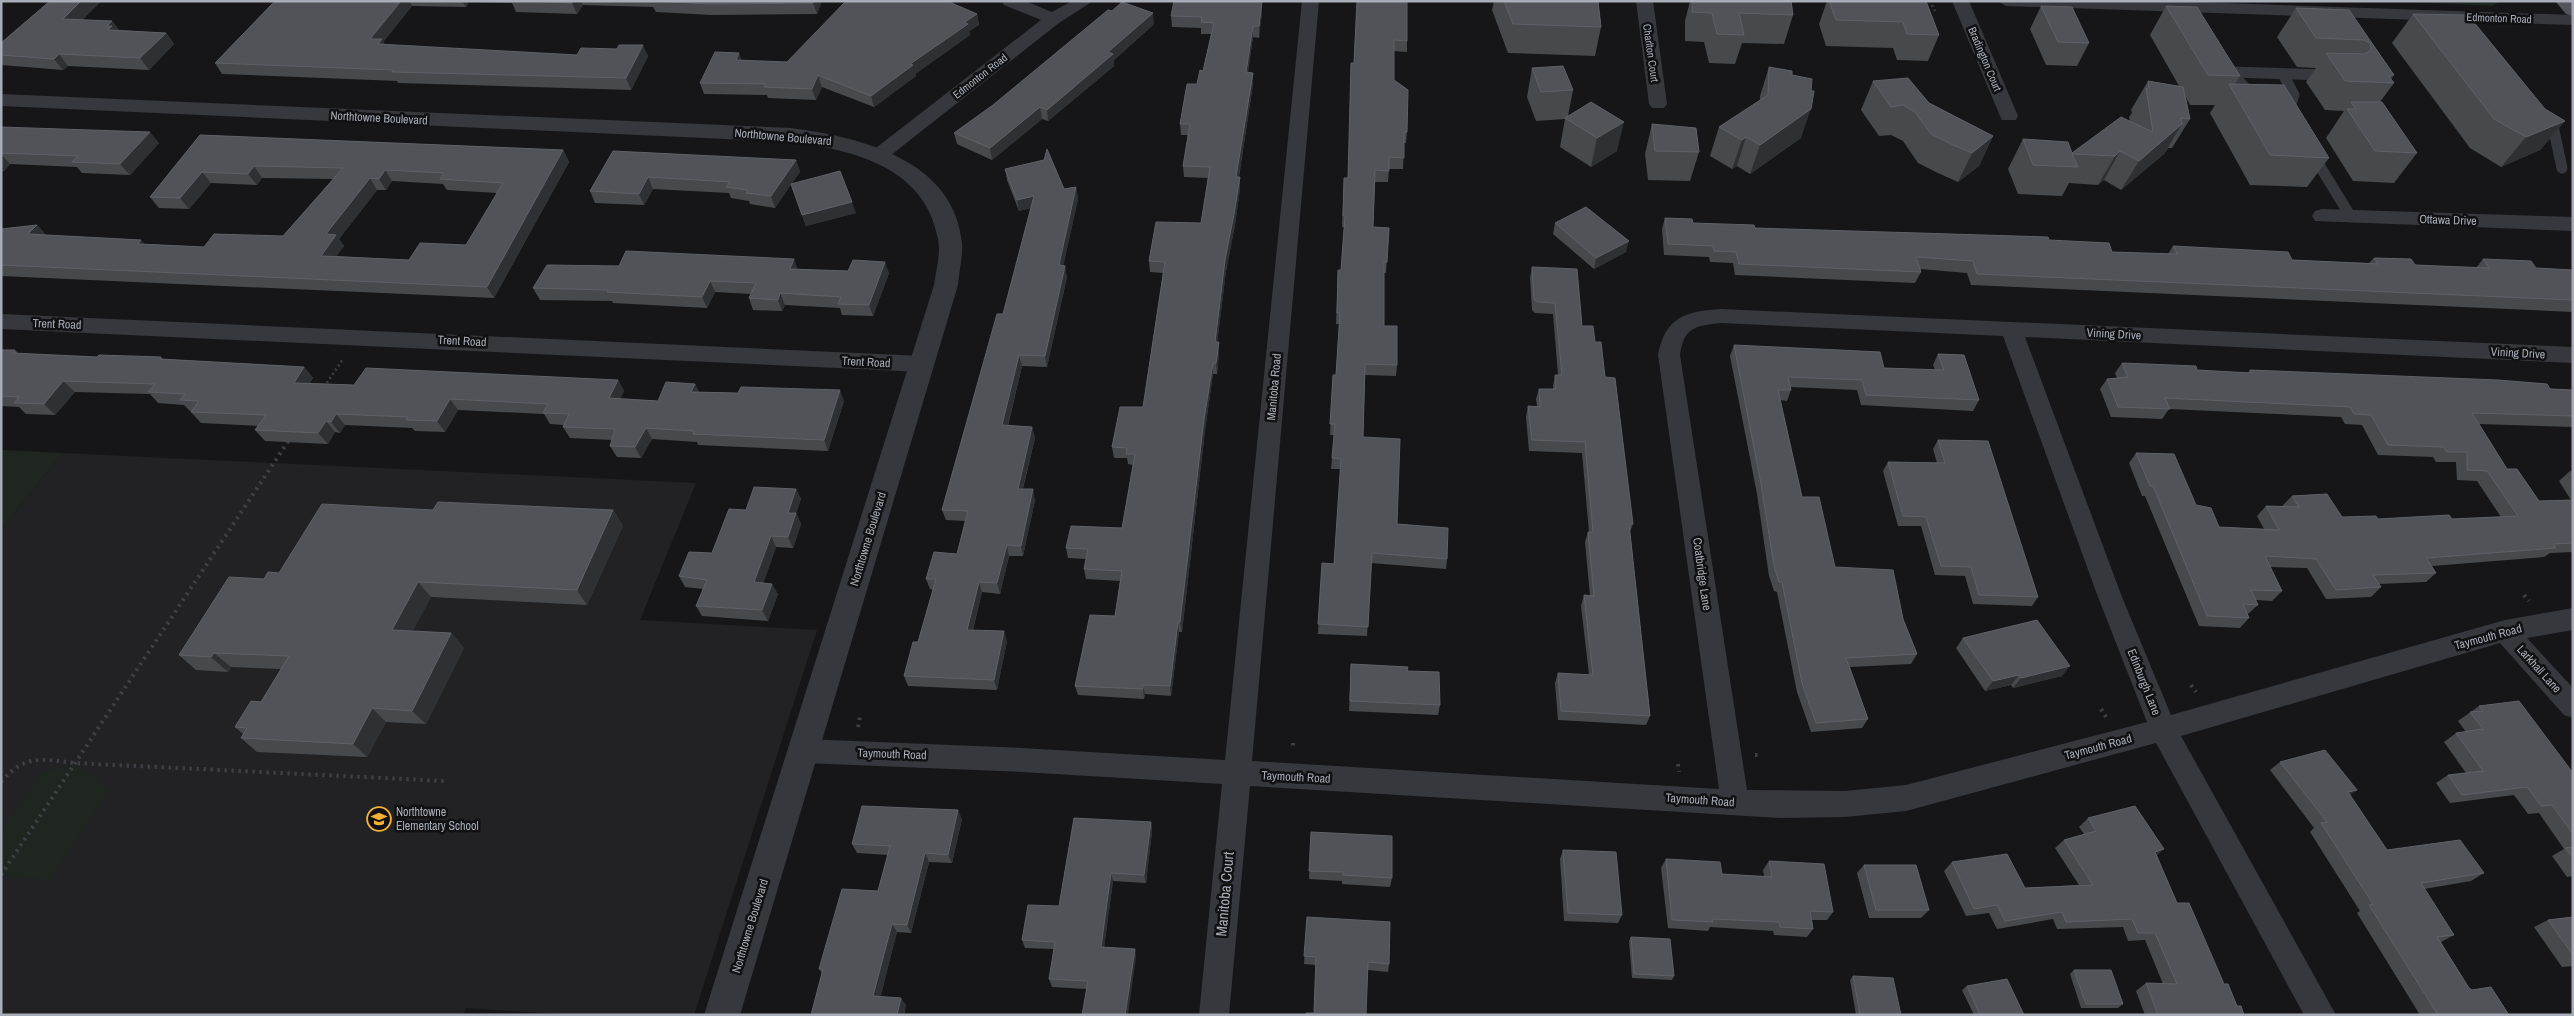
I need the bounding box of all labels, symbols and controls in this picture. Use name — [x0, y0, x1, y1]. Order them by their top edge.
street label: Edmonton Road — [2466, 10, 2532, 26]
street label: Charlton Court — [1640, 23, 1662, 83]
street label: Bradington Court — [1965, 25, 2005, 94]
street label: Edmonton Road — [950, 50, 1010, 102]
street label: Northtowne Boulevard — [330, 107, 428, 129]
street label: Northtowne Boulevard — [734, 125, 832, 149]
street label: Ottawa Drive — [2419, 211, 2477, 229]
street label: Trent Road — [32, 315, 82, 333]
street label: Vining Drive — [2086, 325, 2142, 343]
street label: Trent Road — [437, 332, 487, 350]
street label: Vining Drive — [2490, 344, 2546, 362]
street label: Trent Road — [841, 353, 891, 371]
street label: Manitoba Road — [1263, 353, 1285, 421]
street label: Northtowne Boulevard — [846, 490, 890, 588]
street label: Coatbridge Lane — [1689, 537, 1715, 611]
street label: Taymouth Road — [2453, 620, 2523, 654]
street label: Larkhall Lane — [2513, 642, 2565, 696]
street label: Edinburgh Lane — [2123, 647, 2165, 717]
street label: Taymouth Road — [2063, 730, 2133, 764]
street label: Taymouth Road — [857, 745, 927, 763]
street label: Taymouth Road — [1261, 767, 1331, 787]
street label: Taymouth Road — [1665, 790, 1735, 810]
place label: Northtowne Elementary School — [396, 804, 479, 834]
school or university icon: Northtowne Elementary School — [366, 806, 392, 832]
street label: Manitoba Court — [1210, 850, 1239, 937]
street label: Northtowne Boulevard — [728, 877, 772, 975]

